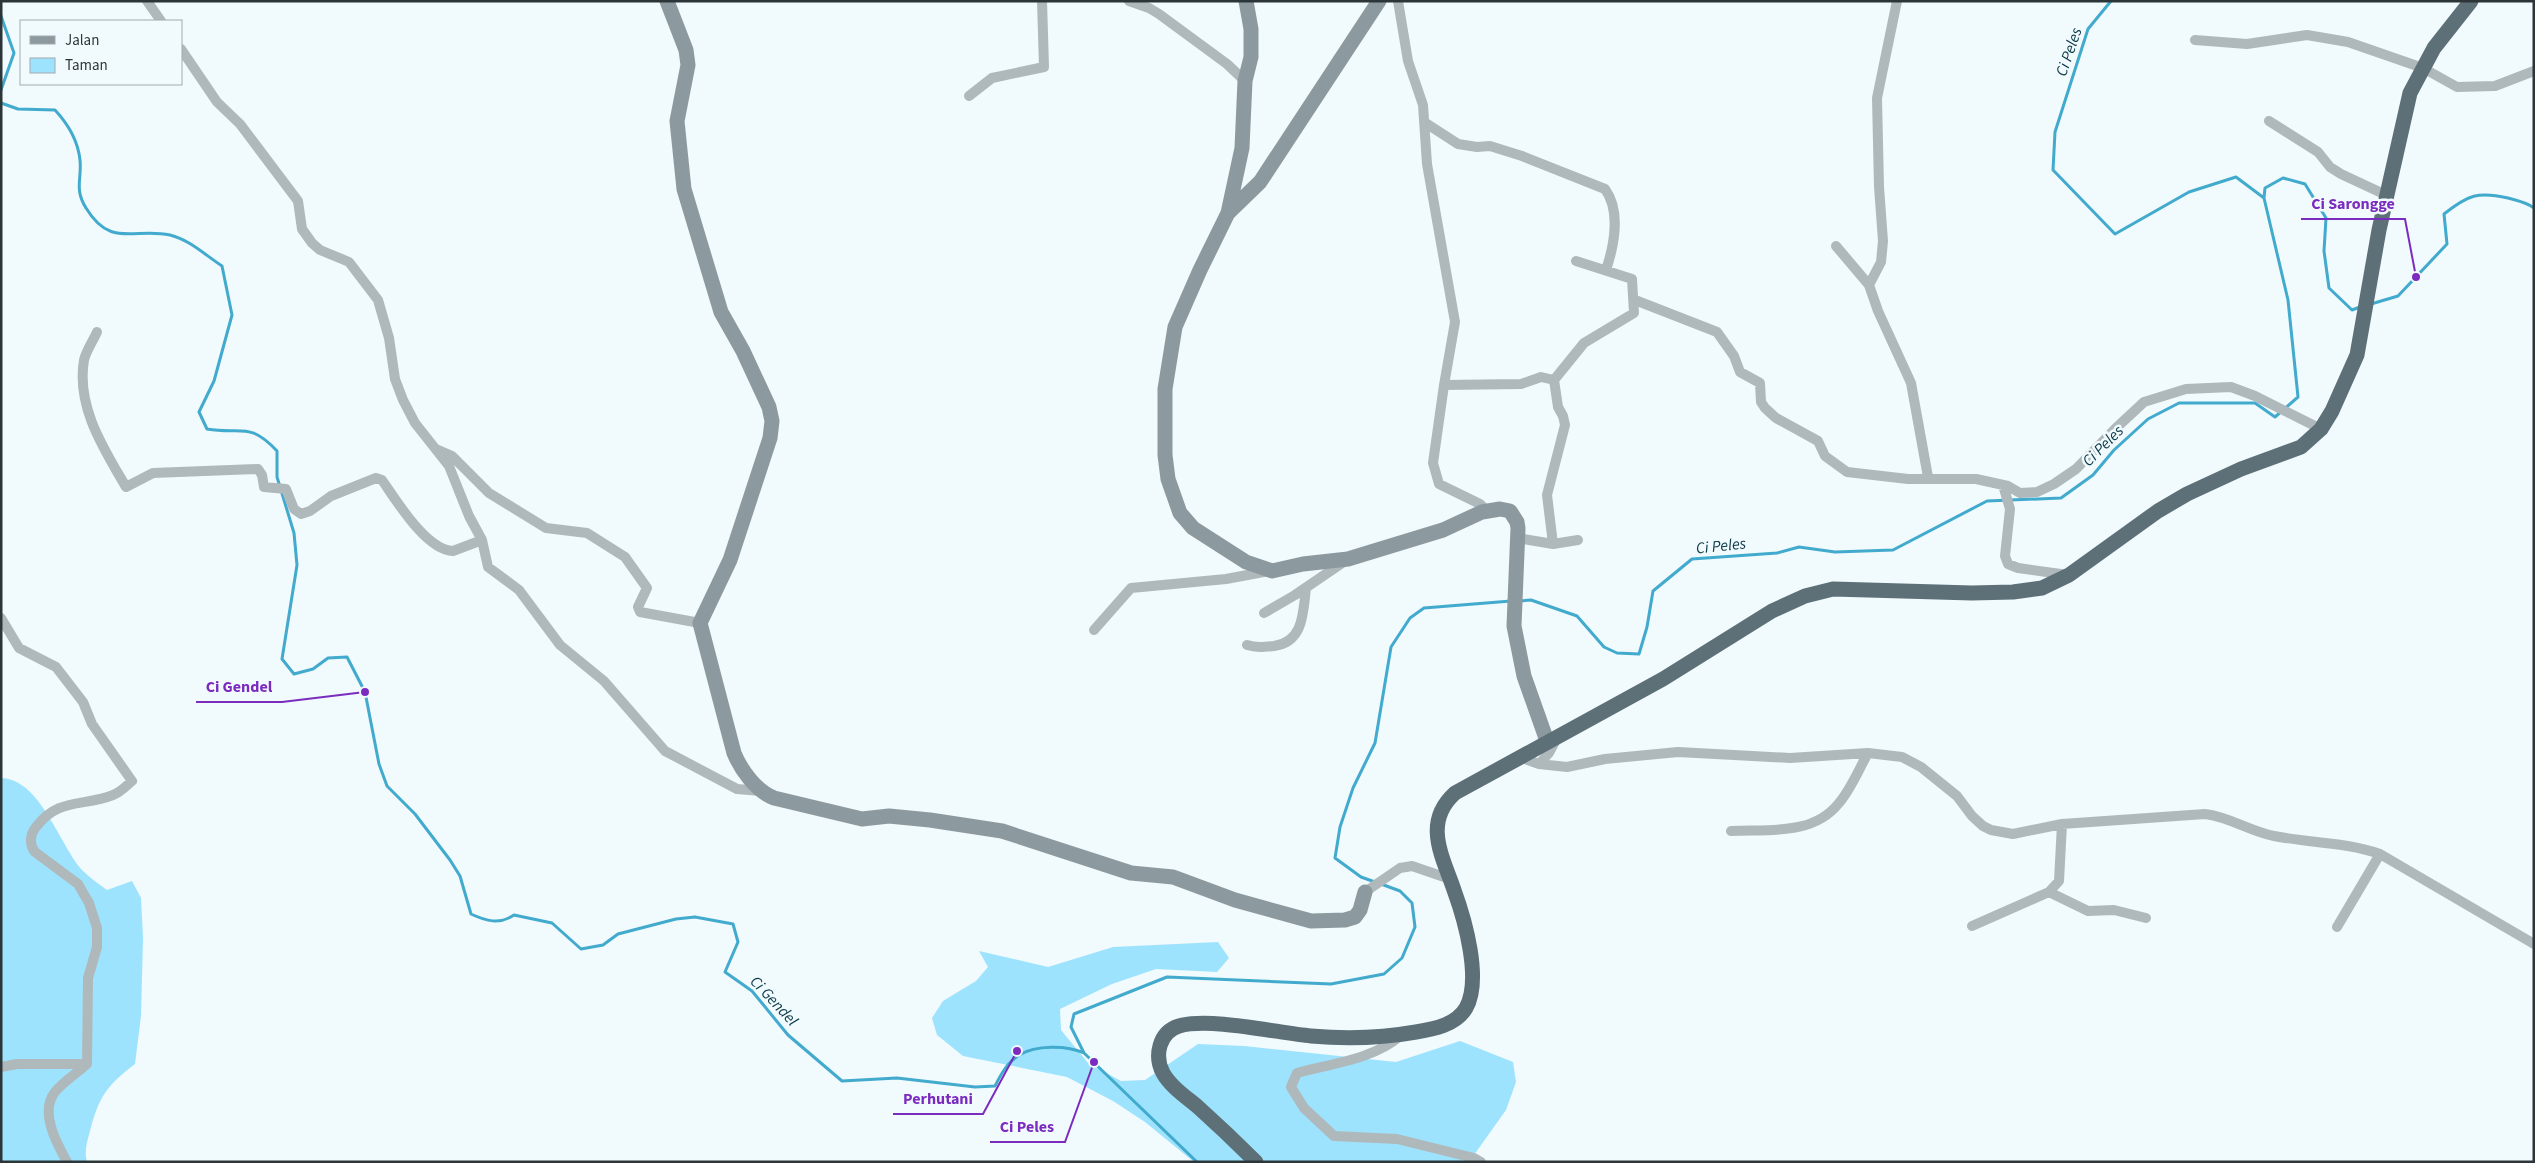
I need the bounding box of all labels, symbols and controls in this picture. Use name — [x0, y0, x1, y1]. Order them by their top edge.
legend — [20, 20, 182, 85]
water label: Ci Peles — [2050, 24, 2088, 79]
text: Jalan — [65, 30, 99, 51]
text: Taman — [65, 55, 108, 76]
callout: Ci Sarongge — [2301, 188, 2405, 219]
text: Ci Sarongge — [2311, 193, 2395, 215]
water label: Ci Peles — [2078, 420, 2129, 471]
water label: Ci Peles — [1695, 532, 1748, 560]
callout: Ci Gendel — [196, 671, 282, 702]
text: Ci Gendel — [206, 676, 273, 698]
water label: Ci Gendel — [745, 971, 803, 1031]
callout: Perhutani — [893, 1083, 983, 1114]
text: Perhutani — [903, 1088, 973, 1110]
callout: Ci Peles — [990, 1111, 1065, 1142]
text: Ci Peles — [1000, 1116, 1054, 1138]

